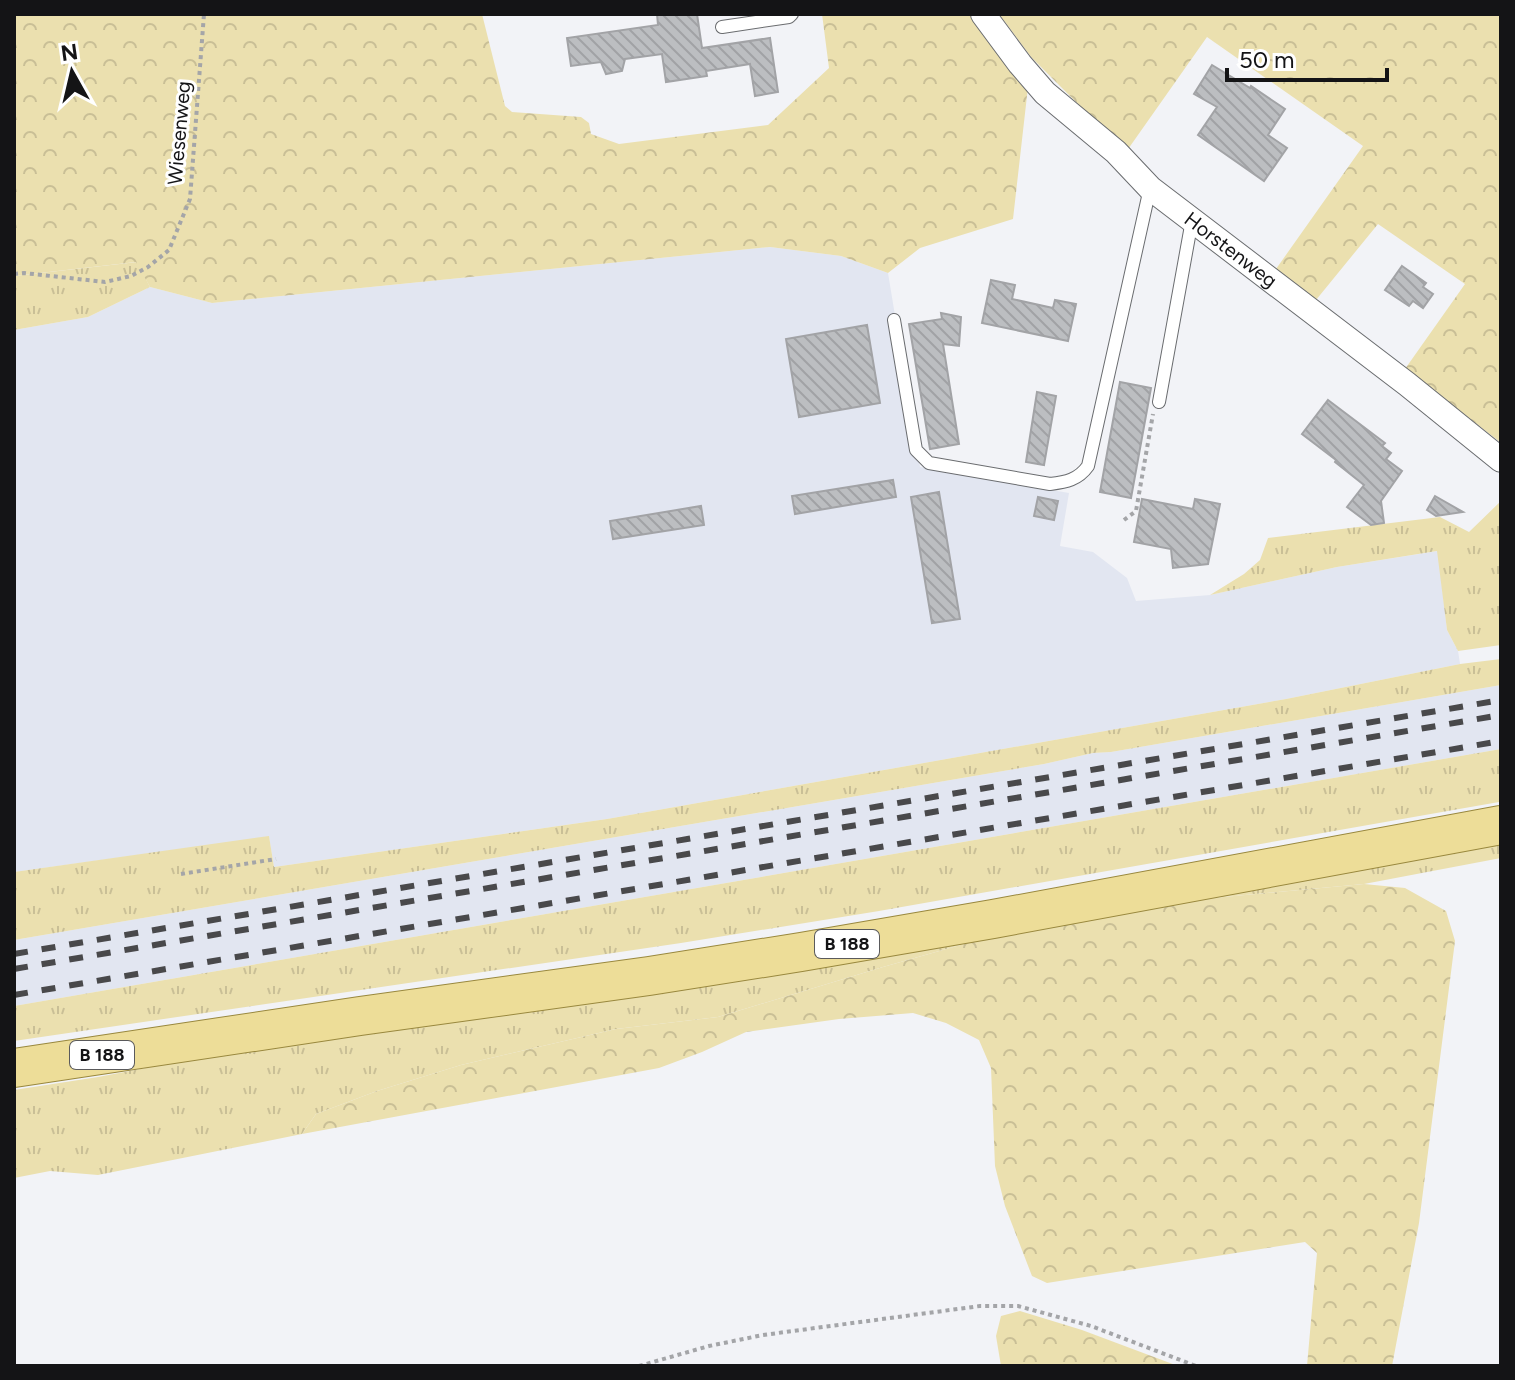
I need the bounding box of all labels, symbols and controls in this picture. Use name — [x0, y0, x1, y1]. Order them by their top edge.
north arrow — [32, 32, 112, 112]
scale bar — [1227, 32, 1387, 82]
text: N — [59, 38, 80, 67]
text: 50 m — [1239, 45, 1295, 74]
street label: Wiesenweg — [163, 80, 195, 186]
street label: Horstenweg — [1180, 207, 1282, 293]
road number: B 188 — [815, 930, 879, 958]
road number: B 188 — [70, 1041, 134, 1069]

